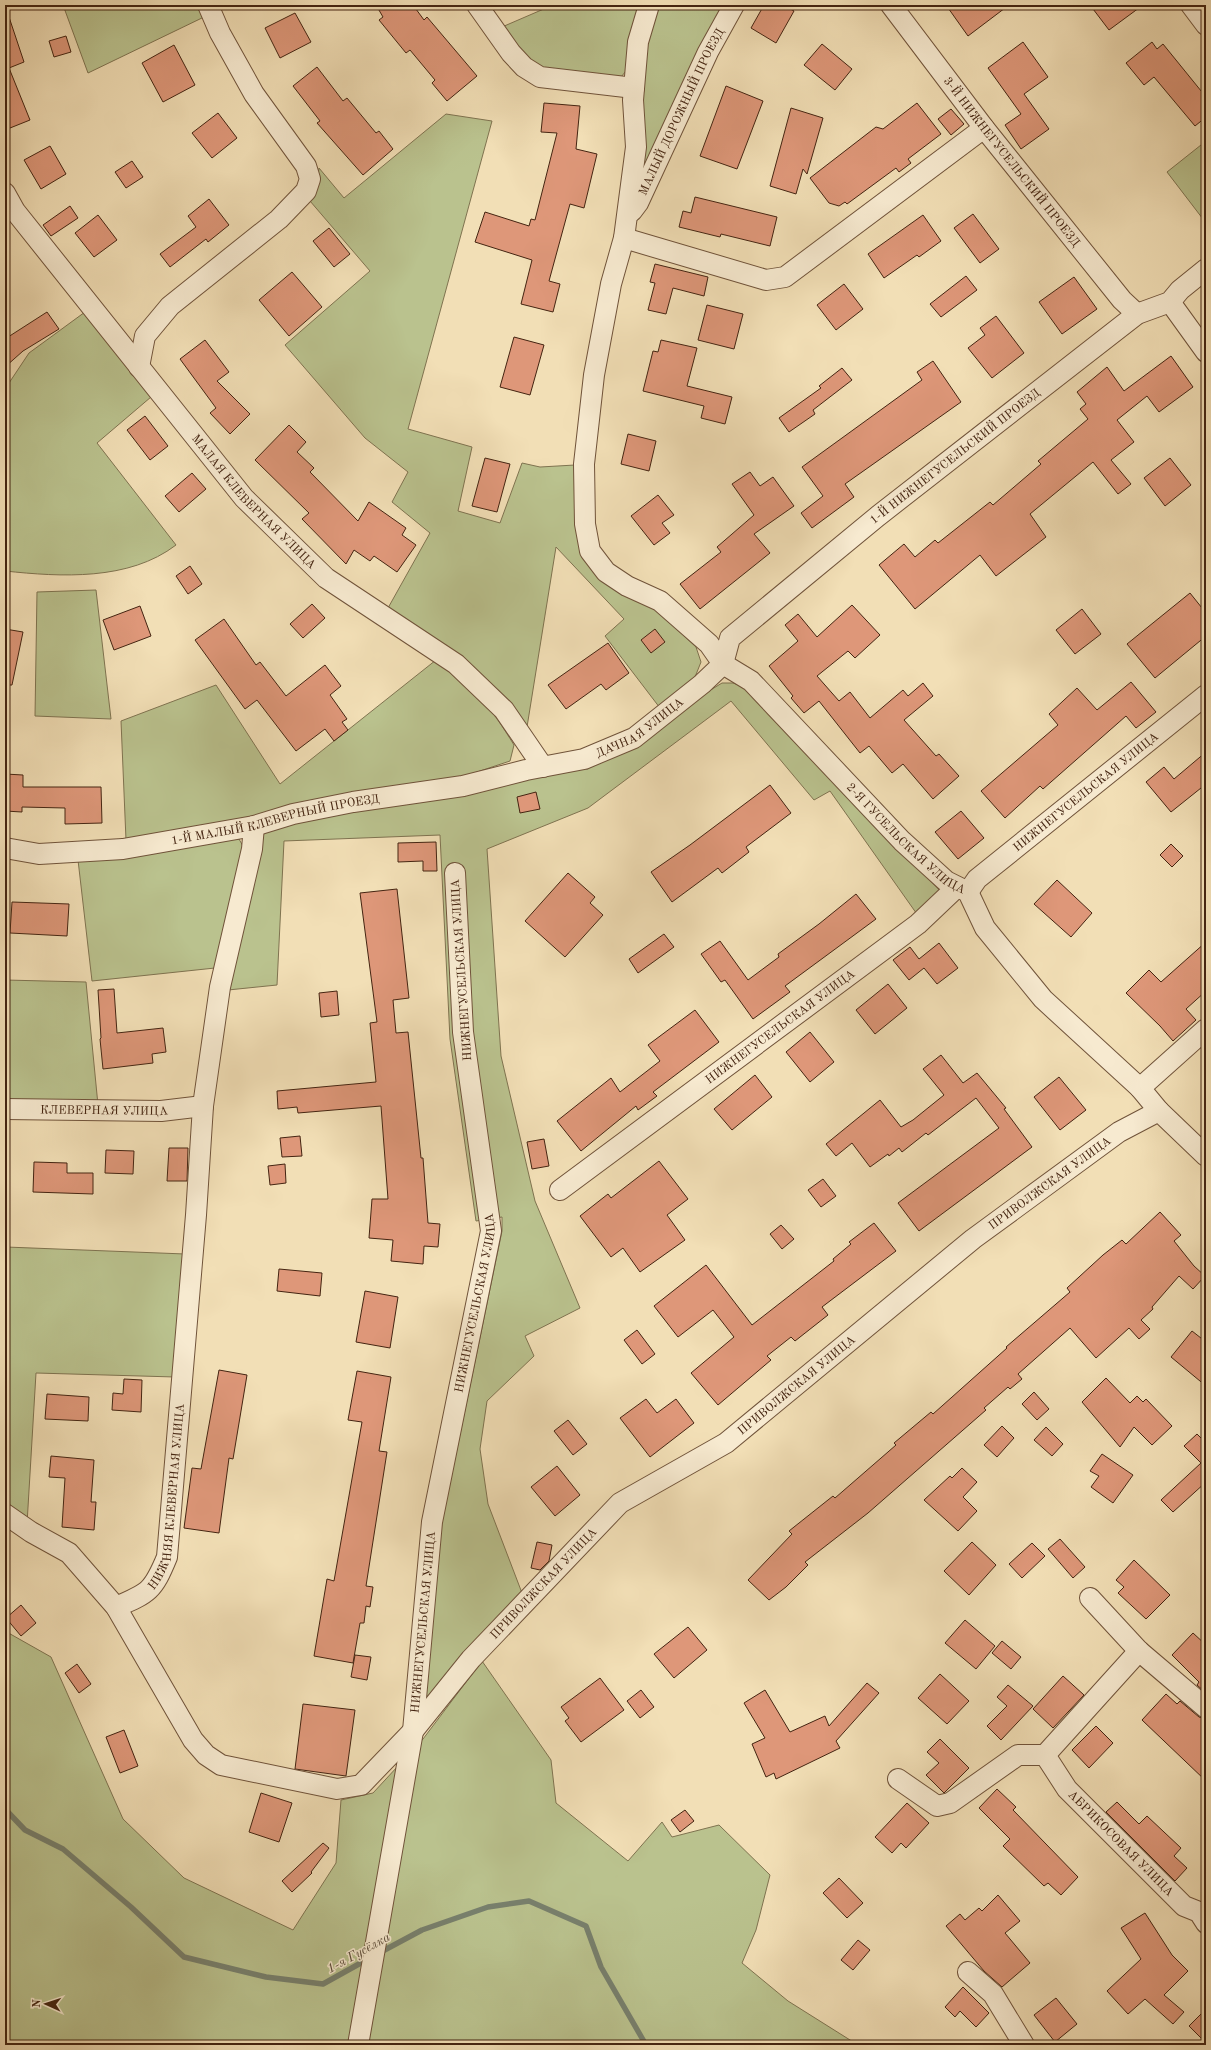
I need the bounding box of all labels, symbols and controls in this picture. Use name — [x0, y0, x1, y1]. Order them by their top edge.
street label: МАЛЫЙ ДОРОЖНЫЙ ПРОЕЗД — [637, 27, 727, 197]
street label: 3-Й НИЖНЕГУСЕЛЬСКИЙ ПРОЕЗД — [941, 75, 1082, 249]
street label: 1-Й НИЖНЕГУСЕЛЬСКИЙ ПРОЕЗД — [868, 387, 1043, 527]
street label: МАЛАЯ КЛЕВЕРНАЯ УЛИЦА — [189, 433, 318, 571]
street label: ДАЧНАЯ УЛИЦА — [594, 696, 686, 760]
street label: НИЖНЕГУСЕЛЬСКАЯ УЛИЦА — [1011, 731, 1161, 854]
street label: 2-Я ГУСЕЛЬСКАЯ УЛИЦА — [844, 781, 967, 897]
street label: 1-Й МАЛЫЙ КЛЕВЕРНЫЙ ПРОЕЗД — [170, 793, 380, 847]
street label: НИЖНЕГУСЕЛЬСКАЯ УЛИЦА — [450, 879, 474, 1061]
street label: НИЖНЕГУСЕЛЬСКАЯ УЛИЦА — [704, 968, 857, 1087]
street label: КЛЕВЕРНАЯ УЛИЦА — [40, 1104, 169, 1118]
street label: ПРИВОЛЖСКАЯ УЛИЦА — [987, 1135, 1113, 1233]
street label: НИЖНЕГУСЕЛЬСКАЯ УЛИЦА — [453, 1213, 498, 1394]
street label: ПРИВОЛЖСКАЯ УЛИЦА — [736, 1334, 858, 1438]
street label: НИЖНЯЯ КЛЕВЕРНАЯ УЛИЦА — [146, 1403, 187, 1592]
street label: ПРИВОЛЖСКАЯ УЛИЦА — [488, 1526, 600, 1642]
street label: НИЖНЕГУСЕЛЬСКАЯ УЛИЦА — [410, 1531, 438, 1714]
street label: АБРИКОСОВАЯ УЛИЦА — [1065, 1789, 1175, 1899]
water label: 1-я Гусёлка — [325, 1931, 392, 1976]
north arrow — [26, 1984, 66, 2024]
text: N — [32, 1998, 43, 2008]

